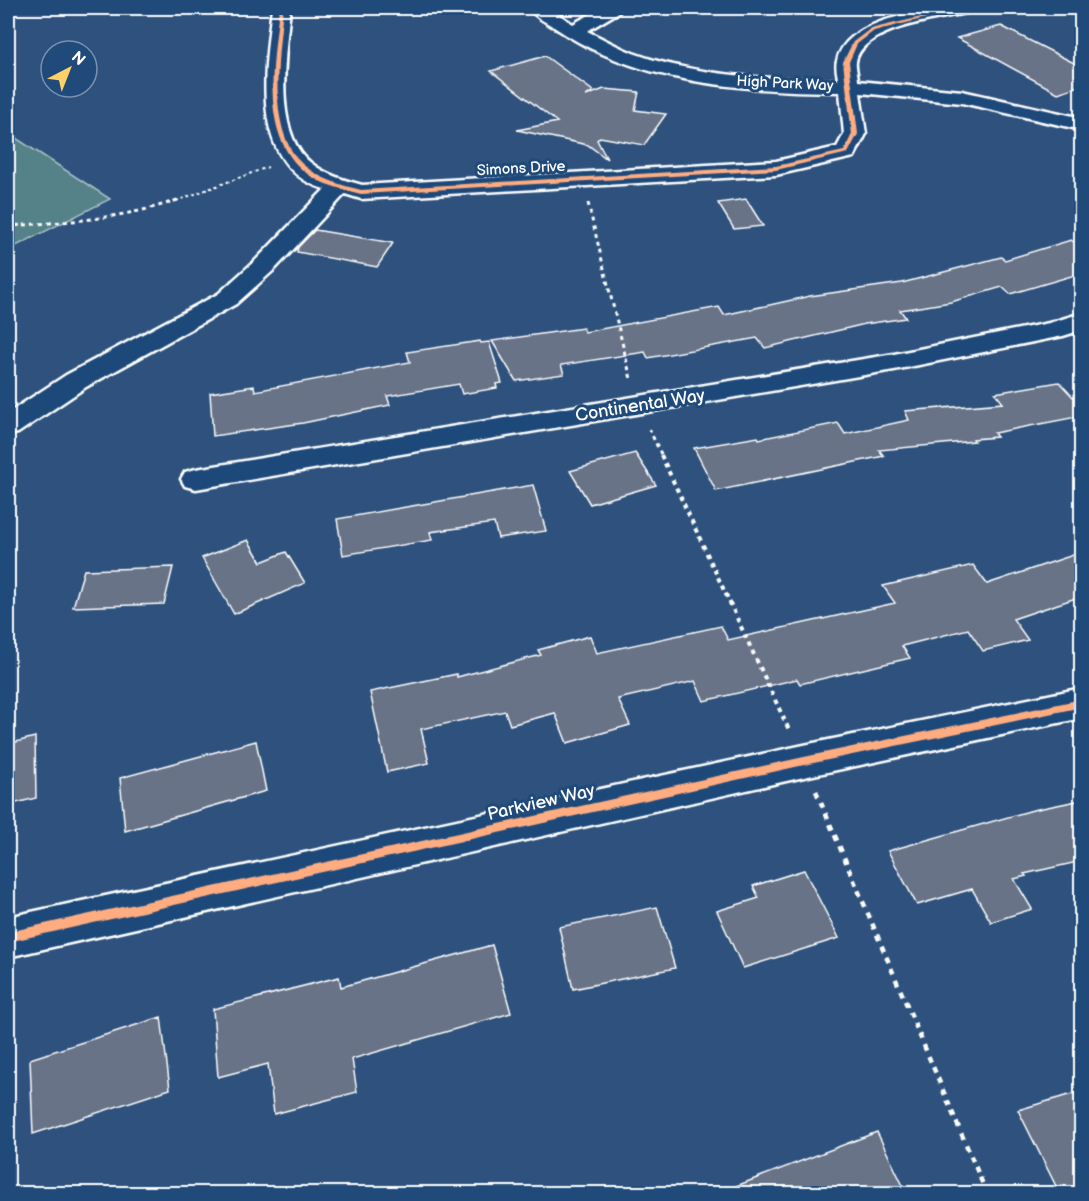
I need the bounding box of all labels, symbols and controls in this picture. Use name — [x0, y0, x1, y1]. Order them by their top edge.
north arrow — [39, 39, 99, 99]
text: N — [67, 48, 89, 70]
street label: High Park Way — [736, 71, 834, 96]
street label: Simons Drive — [476, 157, 566, 180]
street label: Continental Way — [574, 385, 707, 426]
street label: Parkview Way — [485, 780, 598, 825]

